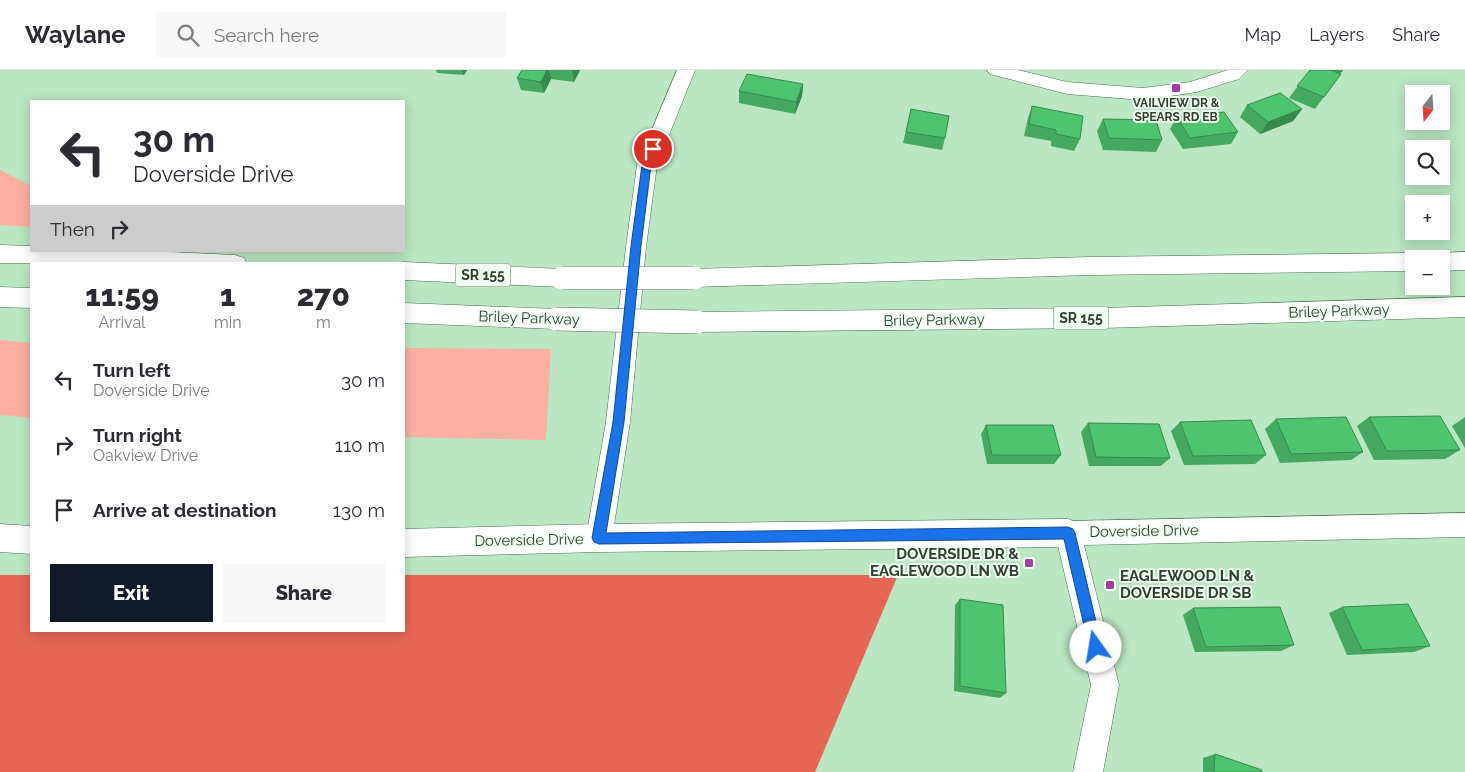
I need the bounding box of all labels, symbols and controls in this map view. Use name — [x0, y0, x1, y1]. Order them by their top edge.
search box — [156, 12, 506, 57]
text: Waylane — [25, 20, 126, 49]
icon: search — [174, 21, 202, 49]
text: Search here — [214, 24, 319, 46]
text: Map — [1245, 24, 1281, 45]
text: Layers — [1309, 24, 1364, 45]
text: Share — [1392, 24, 1440, 45]
marker: VAILVIEW DR & SPEARS RD EB — [1170, 82, 1182, 94]
north arrow — [1405, 85, 1450, 130]
map controls — [1405, 85, 1450, 295]
place label: VAILVIEW DR & SPEARS RD EB — [1133, 96, 1220, 124]
text: 30 m — [133, 119, 215, 160]
icon: left — [50, 120, 115, 185]
pin — [632, 128, 674, 170]
icon: arrive — [639, 135, 667, 163]
button: search — [1405, 140, 1450, 185]
text: Doverside Drive — [133, 161, 294, 187]
button: + — [1405, 195, 1450, 240]
icon: right — [105, 215, 133, 243]
text: Then — [50, 218, 95, 240]
button: − — [1405, 250, 1450, 295]
road number: SR 155 — [456, 264, 510, 286]
text: 11:59 — [85, 278, 159, 313]
text: 1 — [220, 278, 236, 313]
text: 270 — [297, 278, 350, 313]
street label: Briley Parkway — [1288, 300, 1390, 322]
street label: Briley Parkway — [478, 307, 580, 329]
road number: SR 155 — [1054, 307, 1108, 330]
street label: Briley Parkway — [883, 310, 985, 330]
text: Arrival — [99, 313, 145, 332]
text: min — [214, 313, 242, 332]
text: m — [316, 313, 331, 332]
text: Turn left — [93, 359, 170, 381]
icon: left — [50, 366, 78, 394]
text: 30 m — [341, 369, 385, 391]
text: Doverside Drive — [93, 381, 210, 400]
text: Turn right — [93, 424, 182, 446]
icon: right — [50, 431, 78, 459]
text: 110 m — [335, 434, 385, 456]
text: Oakview Drive — [93, 446, 198, 465]
icon: arrive — [50, 496, 78, 524]
text: Arrive at destination — [93, 499, 277, 521]
text: 130 m — [333, 499, 385, 521]
street label: Doverside Drive — [1089, 521, 1199, 541]
street label: Doverside Drive — [474, 530, 584, 550]
place label: DOVERSIDE DR & EAGLEWOOD LN WB — [870, 545, 1019, 580]
marker: DOVERSIDE DR & EAGLEWOOD LN WB — [1023, 557, 1035, 569]
button: Exit — [50, 564, 213, 622]
button: Share — [223, 564, 385, 622]
place label: EAGLEWOOD LN & DOVERSIDE DR SB — [1120, 567, 1255, 602]
marker: EAGLEWOOD LN & DOVERSIDE DR SB — [1104, 579, 1116, 591]
position arrow — [1069, 620, 1121, 672]

